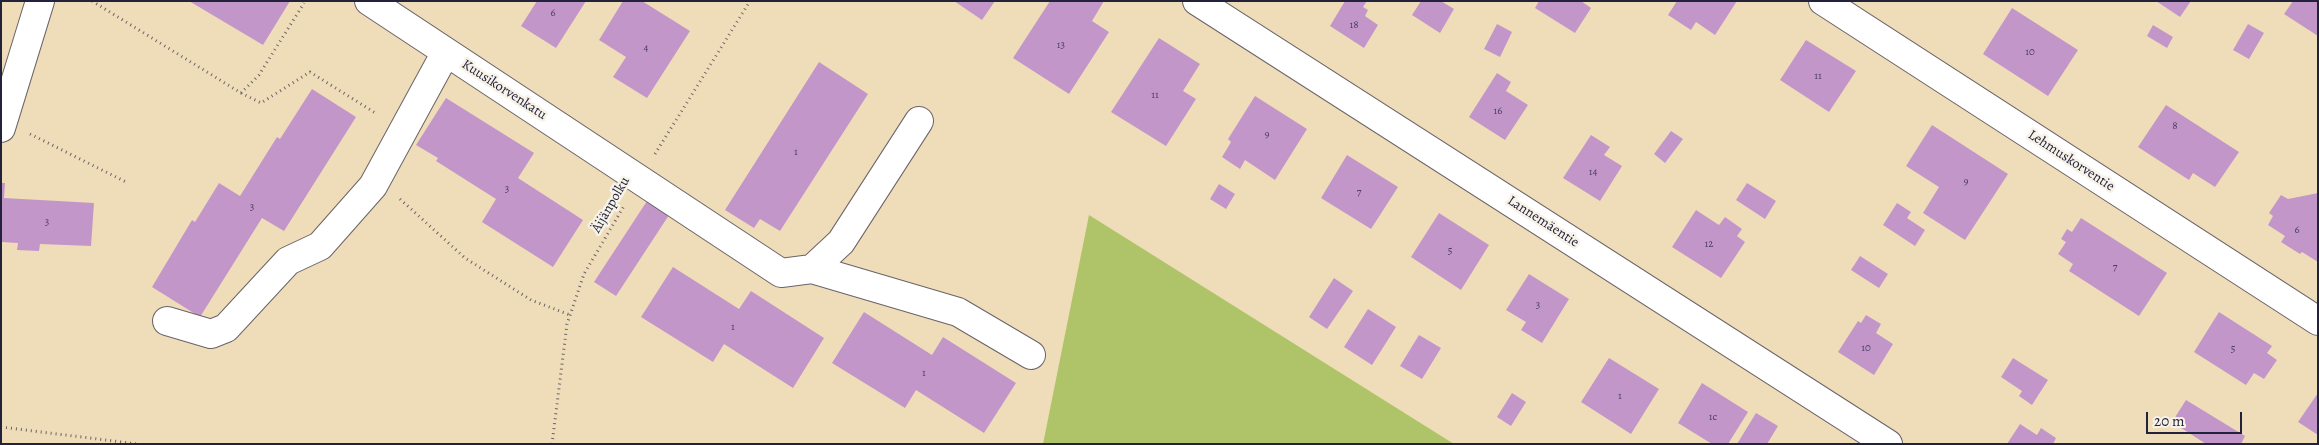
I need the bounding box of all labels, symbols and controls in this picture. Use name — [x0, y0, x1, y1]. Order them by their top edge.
house number: 6 — [550, 6, 556, 20]
house number: 18 — [1349, 18, 1359, 32]
house number: 13 — [1057, 38, 1065, 52]
house number: 4 — [644, 41, 648, 55]
house number: 10 — [2025, 45, 2035, 59]
street label: Kuusikorvenkatu — [458, 56, 550, 124]
house number: 11 — [1814, 69, 1822, 83]
house number: 11 — [1151, 88, 1159, 102]
house number: 16 — [1494, 104, 1502, 118]
house number: 8 — [2172, 119, 2178, 133]
house number: 9 — [1264, 127, 1270, 141]
street label: Lehmuskorventie — [2025, 127, 2117, 195]
house number: 1 — [794, 145, 798, 159]
house number: 14 — [1589, 165, 1597, 179]
street label: Äijänpolku — [588, 174, 634, 236]
house number: 9 — [1963, 174, 1969, 188]
house number: 3 — [505, 182, 509, 196]
house number: 7 — [1357, 185, 1361, 199]
street label: Lannemäentie — [1504, 193, 1582, 251]
house number: 3 — [250, 200, 254, 214]
house number: 3 — [45, 215, 49, 229]
house number: 6 — [2294, 223, 2300, 237]
house number: 12 — [1705, 237, 1713, 251]
house number: 5 — [1448, 244, 1452, 258]
house number: 7 — [2113, 260, 2117, 274]
house number: 3 — [1536, 298, 1540, 312]
house number: 1 — [731, 320, 735, 334]
house number: 10 — [1861, 341, 1871, 355]
house number: 5 — [2231, 342, 2235, 356]
house number: 1 — [922, 366, 926, 380]
house number: 1 — [1618, 389, 1622, 403]
scale bar — [2149, 402, 2245, 434]
house number: 1c — [1709, 410, 1717, 424]
text: 20 m — [2154, 411, 2185, 431]

